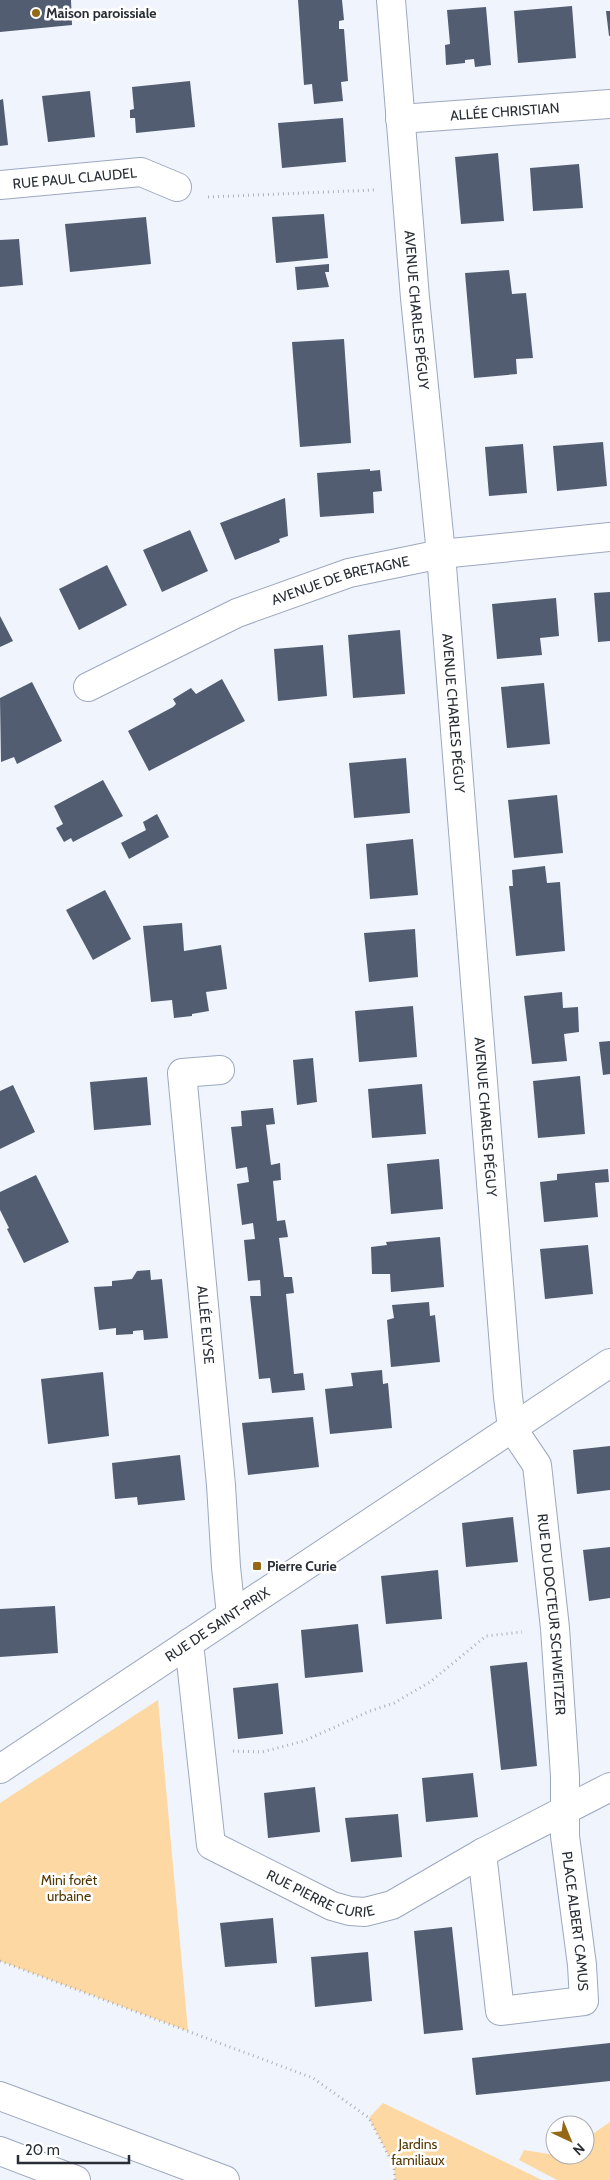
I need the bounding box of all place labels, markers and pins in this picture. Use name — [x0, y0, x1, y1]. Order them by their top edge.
place label: Maison paroissiale — [46, 4, 157, 22]
marker: Maison paroissiale — [30, 7, 42, 19]
place label: Pierre Curie — [267, 1557, 337, 1575]
marker: Pierre Curie — [251, 1560, 263, 1572]

